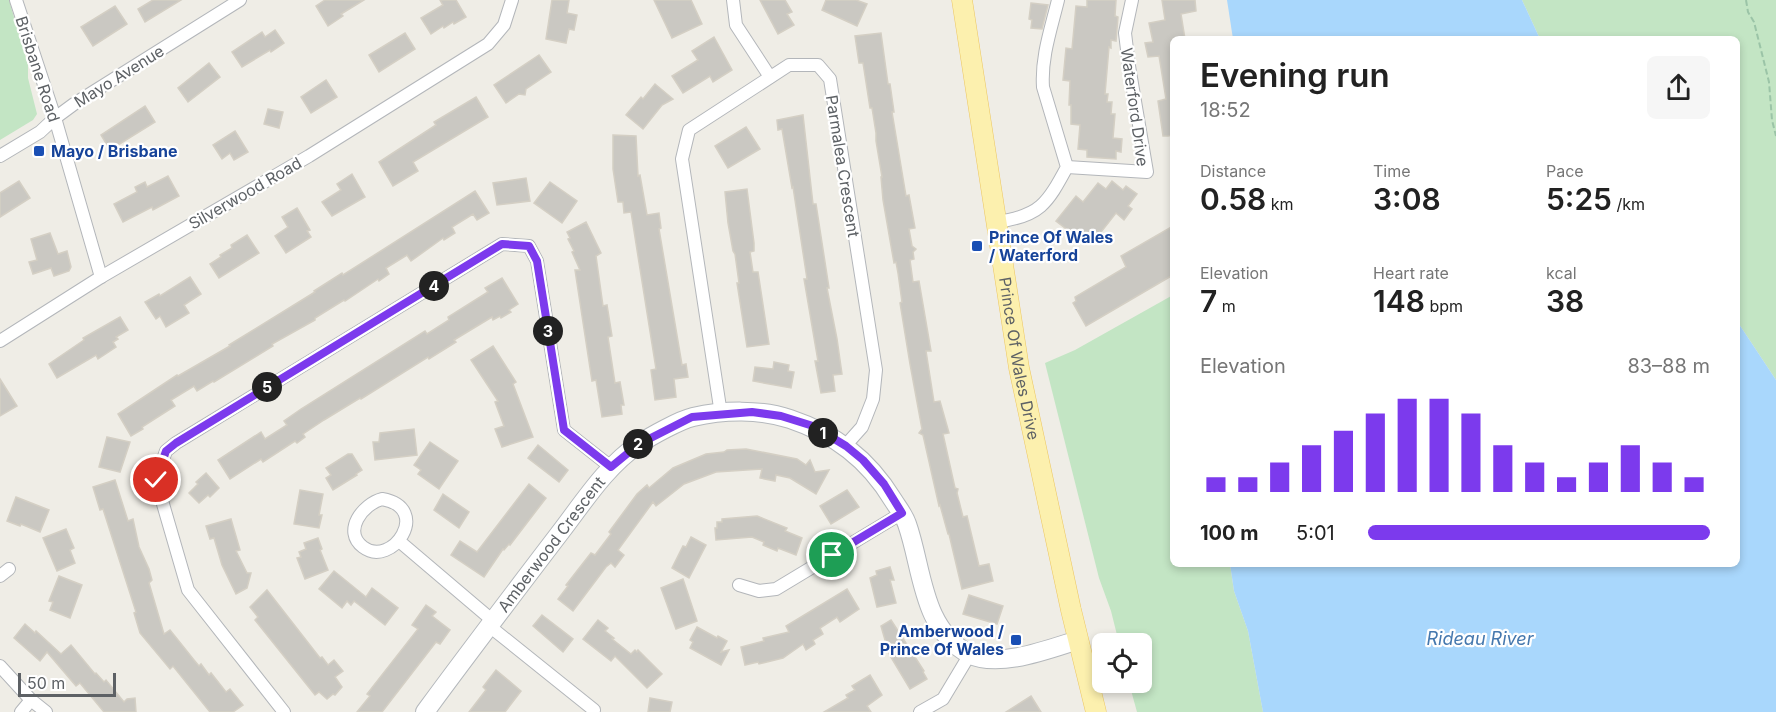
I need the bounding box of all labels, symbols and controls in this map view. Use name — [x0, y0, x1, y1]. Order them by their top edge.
street label: Brisbane Road — [12, 14, 64, 124]
street label: Mayo Avenue — [70, 40, 168, 112]
street label: Waterford Drive — [1117, 46, 1153, 168]
text: Evening run — [1200, 55, 1390, 95]
button: share — [1647, 56, 1710, 119]
street label: Parmalea Crescent — [822, 93, 864, 239]
text: 18:52 — [1200, 98, 1251, 122]
place label: Mayo / Brisbane — [51, 141, 177, 161]
marker: Mayo / Brisbane — [32, 144, 46, 158]
street label: Silverwood Road — [185, 153, 305, 233]
text: Distance — [1200, 161, 1266, 181]
text: Time — [1373, 161, 1411, 181]
text: Pace — [1546, 161, 1584, 181]
text: 0.58 — [1200, 181, 1266, 217]
text: 3:08 — [1373, 181, 1441, 217]
text: 5:25 — [1546, 181, 1612, 217]
text: km — [1266, 194, 1294, 214]
text: /km — [1612, 194, 1645, 214]
place label: Prince Of Wales / Waterford — [989, 227, 1113, 265]
marker: Prince Of Wales / Waterford — [970, 239, 984, 253]
text: Elevation — [1200, 263, 1269, 283]
text: Heart rate — [1373, 263, 1449, 283]
text: kcal — [1546, 263, 1577, 283]
pin: 4 — [419, 271, 449, 301]
text: 4 — [429, 276, 439, 296]
street label: Prince Of Wales Drive — [995, 276, 1044, 442]
text: 7 — [1200, 283, 1217, 319]
text: 148 — [1373, 283, 1425, 319]
text: 38 — [1546, 283, 1584, 319]
text: m — [1217, 296, 1236, 316]
text: bpm — [1425, 296, 1463, 316]
pin: 3 — [533, 316, 563, 346]
text: 3 — [543, 321, 553, 341]
text: Elevation — [1200, 354, 1286, 378]
text: 83–88 m — [1627, 354, 1710, 378]
pin: 5 — [252, 372, 282, 402]
text: 5 — [262, 377, 272, 397]
pin: 1 — [808, 418, 838, 448]
text: 1 — [820, 423, 826, 443]
pin: 2 — [623, 429, 653, 459]
text: 2 — [633, 434, 643, 454]
pin — [130, 454, 181, 505]
icon: check — [139, 463, 172, 496]
street label: Amberwood Crescent — [493, 472, 609, 616]
text: 100 m — [1200, 521, 1259, 545]
text: 5:01 — [1296, 521, 1335, 545]
pin — [806, 529, 857, 580]
icon: arrive — [815, 538, 848, 571]
place label: Amberwood / Prince Of Wales — [880, 621, 1004, 659]
water label: Rideau River — [1427, 628, 1535, 649]
marker: Amberwood / Prince Of Wales — [1009, 633, 1023, 647]
map controls — [1092, 633, 1152, 693]
button: locate — [1092, 633, 1152, 693]
scale bar — [18, 670, 116, 698]
text: 50 m — [27, 673, 65, 693]

